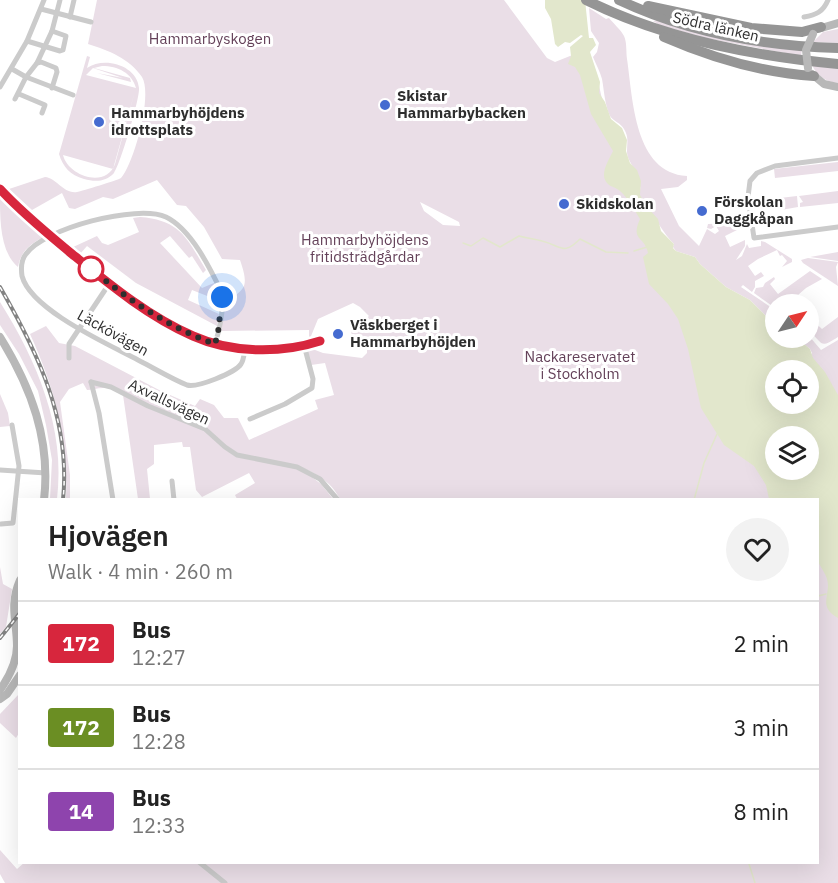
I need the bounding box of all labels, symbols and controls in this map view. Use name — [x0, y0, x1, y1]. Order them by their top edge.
street label: Södra länken — [671, 7, 761, 46]
park label: Hammarbyskogen — [149, 29, 271, 48]
place label: Skistar Hammarbybacken — [397, 86, 526, 122]
marker: Skistar Hammarbybacken — [378, 98, 392, 112]
place label: Hammarbyhöjdens idrottsplats — [111, 103, 245, 139]
marker: Hammarbyhöjdens idrottsplats — [92, 115, 106, 129]
place label: Förskolan Daggkåpan — [714, 192, 793, 228]
place label: Skidskolan — [576, 194, 654, 213]
marker: Skidskolan — [557, 197, 571, 211]
marker: Förskolan Daggkåpan — [695, 204, 709, 218]
park label: Hammarbyhöjdens fritidsträdgårdar — [301, 230, 429, 266]
unlabelled marker — [78, 256, 104, 282]
your location — [207, 282, 237, 312]
north arrow — [765, 294, 819, 348]
map controls — [765, 294, 819, 480]
street label: Läckövägen — [74, 305, 152, 360]
place label: Väskberget i Hammarbyhöjden — [350, 315, 476, 351]
marker: Väskberget i Hammarbyhöjden — [331, 327, 345, 341]
park label: Nackareservatet i Stockholm — [525, 347, 635, 383]
button: locate — [765, 360, 819, 414]
street label: Axvallsvägen — [126, 374, 213, 429]
button: layers — [765, 426, 819, 480]
text: Hjovägen — [48, 517, 169, 554]
button: heart — [726, 518, 789, 581]
text: Walk · 4 min · 260 m — [48, 558, 233, 585]
text: Bus — [132, 615, 171, 644]
text: 172 — [62, 629, 100, 657]
text: 2 min — [733, 629, 789, 658]
text: 12:27 — [132, 644, 186, 671]
text: Bus — [132, 699, 171, 728]
text: 172 — [62, 713, 100, 741]
text: 3 min — [733, 713, 789, 742]
text: 12:28 — [132, 728, 186, 755]
text: Bus — [132, 783, 171, 812]
text: 14 — [68, 797, 94, 825]
text: 8 min — [733, 797, 789, 826]
text: 12:33 — [132, 812, 186, 839]

